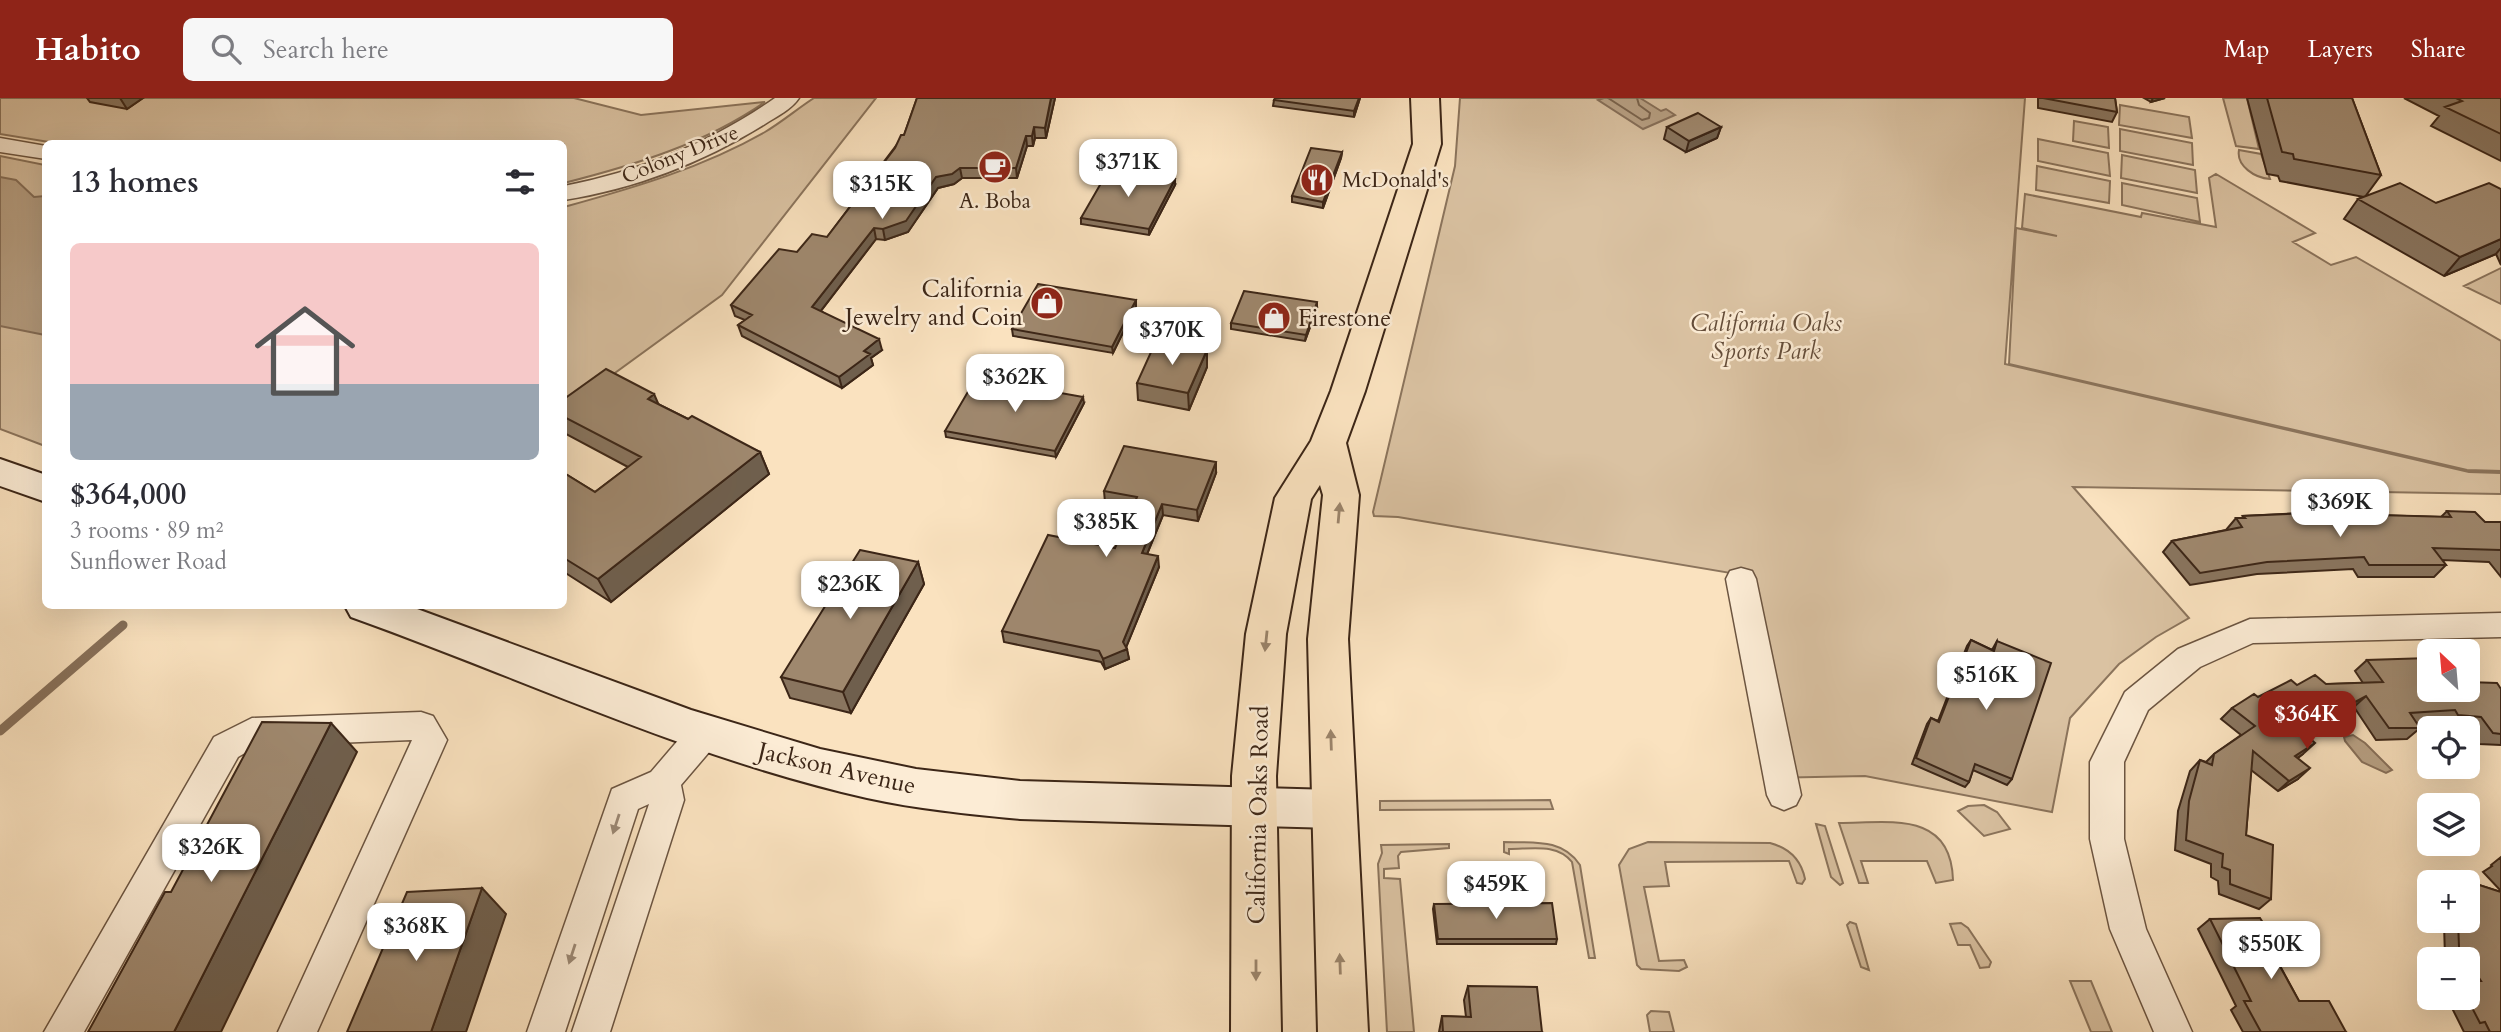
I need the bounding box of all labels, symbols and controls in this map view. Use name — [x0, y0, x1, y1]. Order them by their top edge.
search box — [183, 18, 673, 81]
text: Habito — [35, 27, 141, 72]
icon: search — [207, 30, 245, 68]
text: Search here — [263, 32, 389, 67]
text: Map — [2224, 33, 2270, 66]
text: Layers — [2308, 33, 2373, 66]
text: Share — [2411, 33, 2466, 66]
street label: Colony Drive — [617, 118, 743, 191]
pin: $371K — [1079, 140, 1177, 199]
text: $371K — [1095, 146, 1161, 177]
cafe icon: A. Boba — [976, 148, 1014, 186]
restaurant icon: McDonald's — [1298, 161, 1336, 199]
text: 13 homes — [70, 162, 199, 203]
pin: $315K — [833, 162, 931, 221]
icon: filters — [501, 163, 539, 201]
place label: McDonald's — [1342, 166, 1449, 195]
text: $315K — [849, 168, 915, 199]
place label: A. Boba — [959, 187, 1031, 216]
place label: California Jewelry and Coin — [842, 273, 1024, 334]
shop icon: California Jewelry and Coin — [1028, 284, 1066, 322]
icon: home — [242, 288, 368, 414]
shop icon: Firestone — [1255, 299, 1293, 337]
place label: Firestone — [1298, 302, 1391, 335]
park label: California Oaks Sports Park — [1690, 307, 1842, 368]
pin: $370K — [1123, 308, 1221, 367]
text: $370K — [1139, 314, 1205, 345]
pin: $362K — [966, 354, 1064, 414]
text: $362K — [982, 361, 1048, 392]
text: $364,000 — [70, 474, 186, 515]
pin: $369K — [2291, 480, 2389, 539]
text: $369K — [2307, 486, 2373, 517]
pin: $385K — [1057, 500, 1155, 559]
one-way arrow — [1334, 502, 1345, 524]
text: $385K — [1073, 506, 1139, 537]
text: 3 rooms · 89 m² — [70, 515, 223, 546]
text: Sunflower Road — [70, 546, 227, 577]
pin: $236K — [801, 561, 899, 621]
text: $236K — [817, 568, 883, 599]
one-way arrow — [1260, 630, 1271, 652]
north arrow — [2417, 639, 2480, 702]
map controls — [2417, 639, 2480, 1010]
pin: $516K — [1937, 652, 2035, 712]
text: $516K — [1953, 659, 2019, 690]
pin: $364K — [2258, 692, 2356, 751]
text: $364K — [2274, 698, 2340, 729]
street label: California Oaks Road — [1240, 705, 1277, 925]
button: locate — [2417, 716, 2480, 779]
one-way arrow — [1325, 729, 1337, 751]
street label: Jackson Avenue — [752, 734, 919, 803]
button: layers — [2417, 793, 2480, 856]
one-way arrow — [610, 813, 621, 834]
pin: $326K — [162, 824, 260, 884]
text: $326K — [178, 831, 244, 862]
pin: $459K — [1447, 862, 1545, 921]
text: $459K — [1463, 868, 1529, 899]
button: + — [2417, 870, 2480, 933]
pin: $368K — [367, 904, 465, 963]
text: $368K — [383, 910, 449, 941]
pin: $550K — [2222, 922, 2320, 981]
text: $550K — [2238, 928, 2304, 959]
one-way arrow — [566, 943, 577, 964]
button: − — [2417, 947, 2480, 1010]
one-way arrow — [1335, 953, 1346, 975]
one-way arrow — [1250, 959, 1262, 981]

